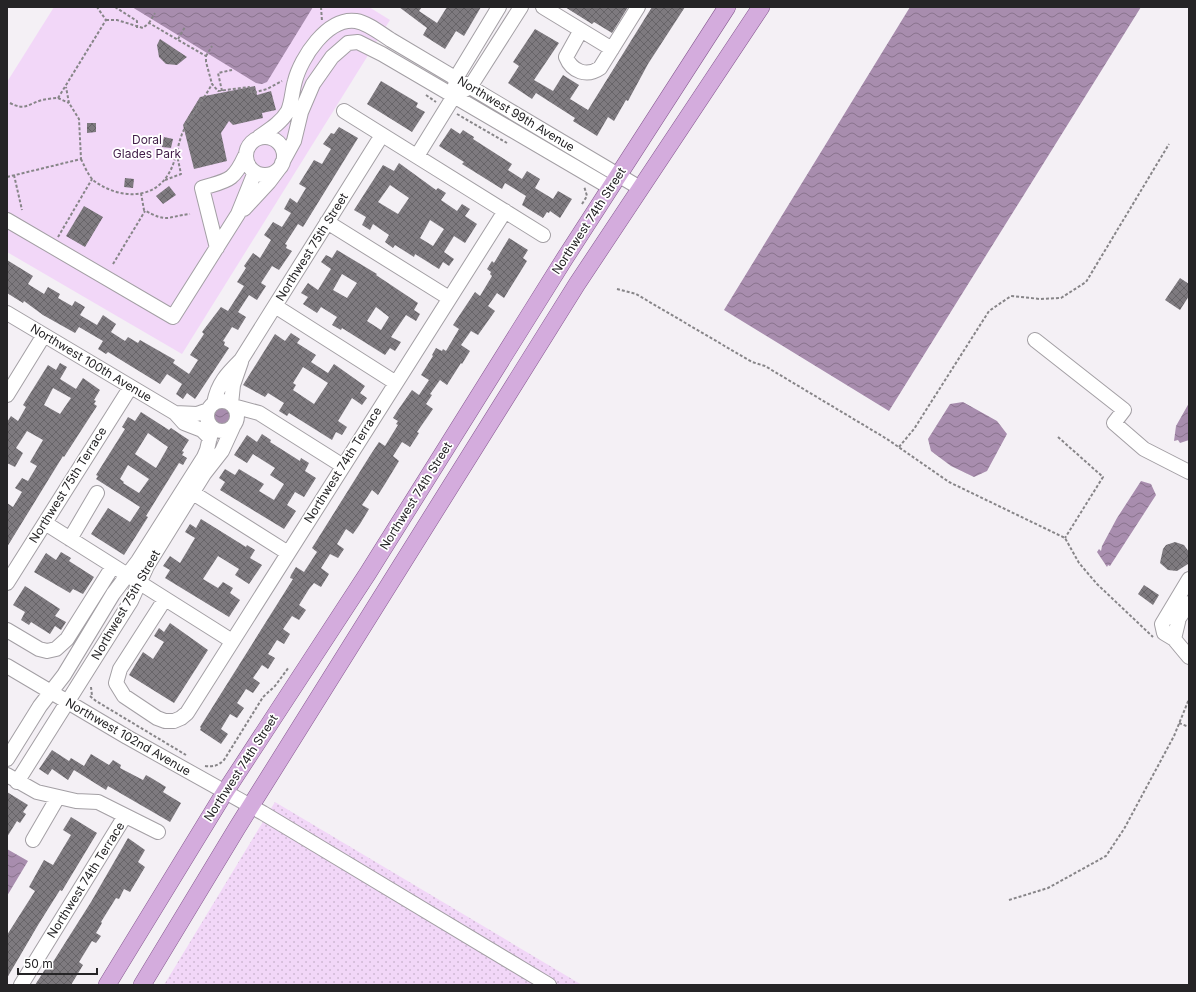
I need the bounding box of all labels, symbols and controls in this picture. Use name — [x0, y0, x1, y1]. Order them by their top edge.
street label: Northwest 99th Avenue — [455, 73, 577, 154]
park label: Doral Glades Park — [113, 132, 182, 161]
street label: Northwest 74th Street — [548, 164, 629, 277]
street label: Northwest 75th Street — [272, 190, 351, 303]
street label: Northwest 100th Avenue — [28, 320, 155, 405]
street label: Northwest 74th Terrace — [301, 404, 384, 526]
street label: Northwest 75th Terrace — [26, 424, 109, 546]
street label: Northwest 74th Street — [376, 439, 455, 552]
street label: Northwest 75th Street — [88, 547, 163, 662]
street label: Northwest 102nd Avenue — [63, 695, 193, 779]
street label: Northwest 74th Street — [200, 711, 281, 824]
street label: Northwest 74th Terrace — [44, 819, 127, 941]
scale bar — [18, 950, 97, 976]
text: 50 m — [24, 956, 53, 971]

